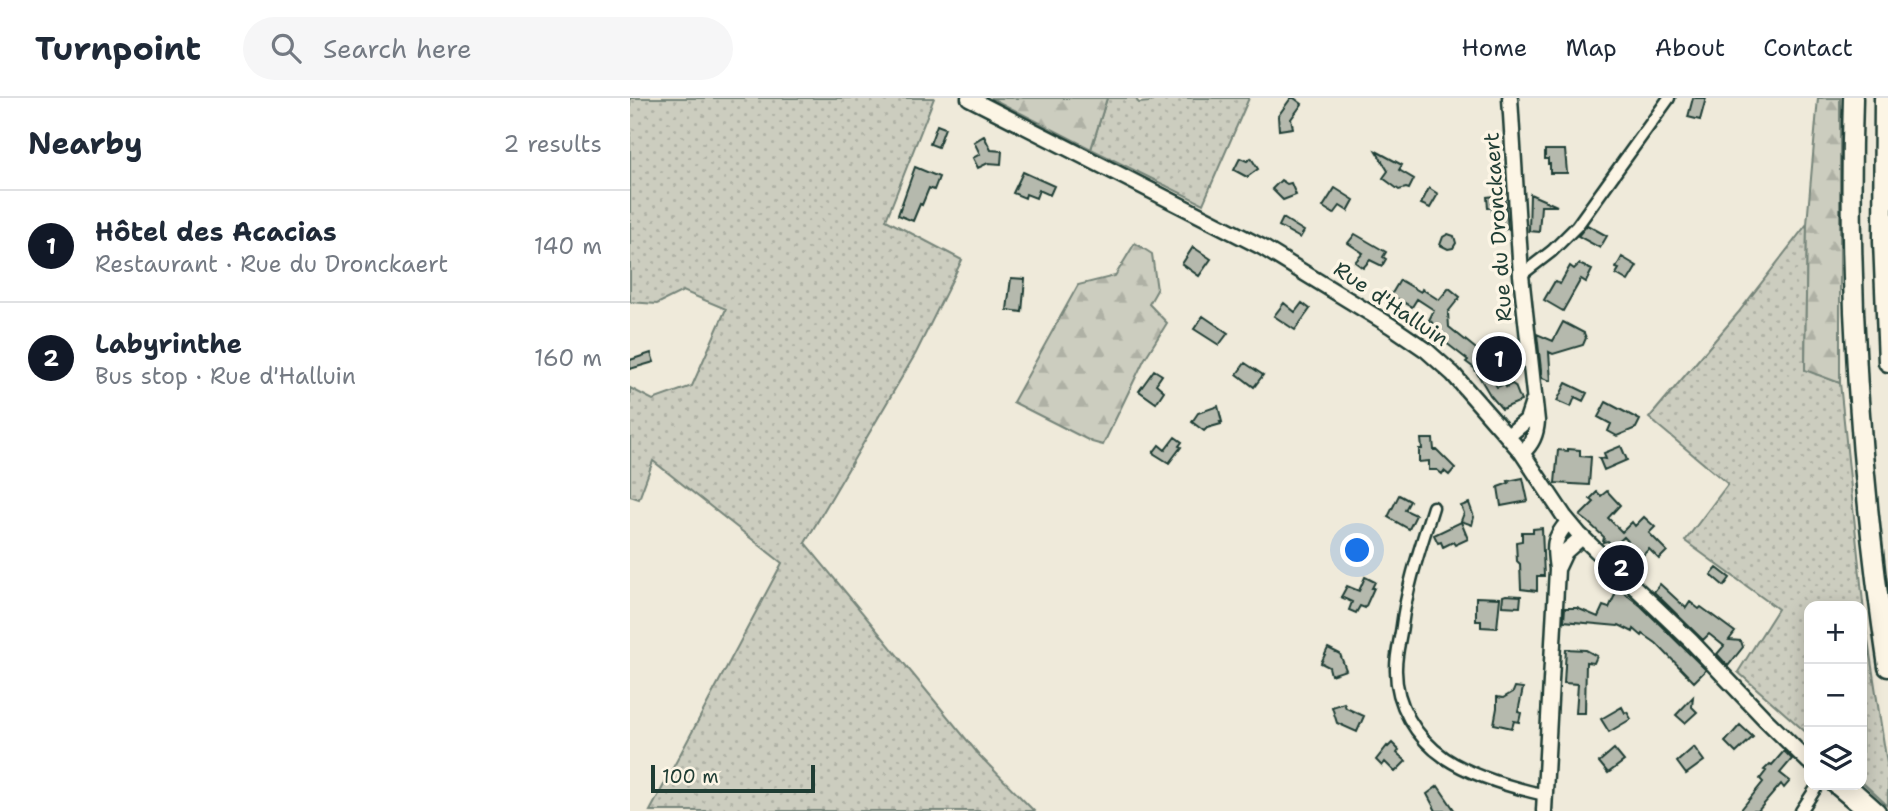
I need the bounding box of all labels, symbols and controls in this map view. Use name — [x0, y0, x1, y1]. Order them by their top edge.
search box — [243, 17, 733, 80]
text: Turnpoint — [35, 26, 201, 71]
icon: search — [267, 29, 305, 67]
text: Search here — [323, 31, 472, 66]
text: Home — [1461, 32, 1527, 64]
text: Map — [1565, 32, 1617, 64]
text: About — [1655, 32, 1725, 64]
text: Contact — [1763, 32, 1853, 64]
text: Nearby — [28, 123, 143, 164]
text: 2 results — [503, 129, 602, 159]
street label: Rue du Dronckaert — [1477, 131, 1519, 323]
text: Hôtel des Acacias — [95, 214, 337, 249]
text: 1 — [46, 231, 56, 261]
text: 140 m — [534, 231, 602, 261]
text: Restaurant · Rue du Dronckaert — [95, 249, 448, 279]
street label: Rue d'Halluin — [1328, 255, 1454, 353]
text: Labyrinthe — [95, 326, 242, 361]
pin: 1 — [1476, 333, 1522, 385]
text: 2 — [43, 343, 59, 373]
text: 160 m — [534, 343, 602, 373]
text: Bus stop · Rue d'Halluin — [95, 361, 356, 391]
your location — [1340, 533, 1374, 567]
pin: 2 — [1598, 542, 1644, 594]
map controls — [1804, 601, 1867, 790]
button: + — [1804, 601, 1867, 664]
button: − — [1804, 664, 1867, 727]
button: layers — [1804, 727, 1867, 790]
scale bar — [651, 762, 816, 794]
text: 100 m — [662, 764, 719, 789]

